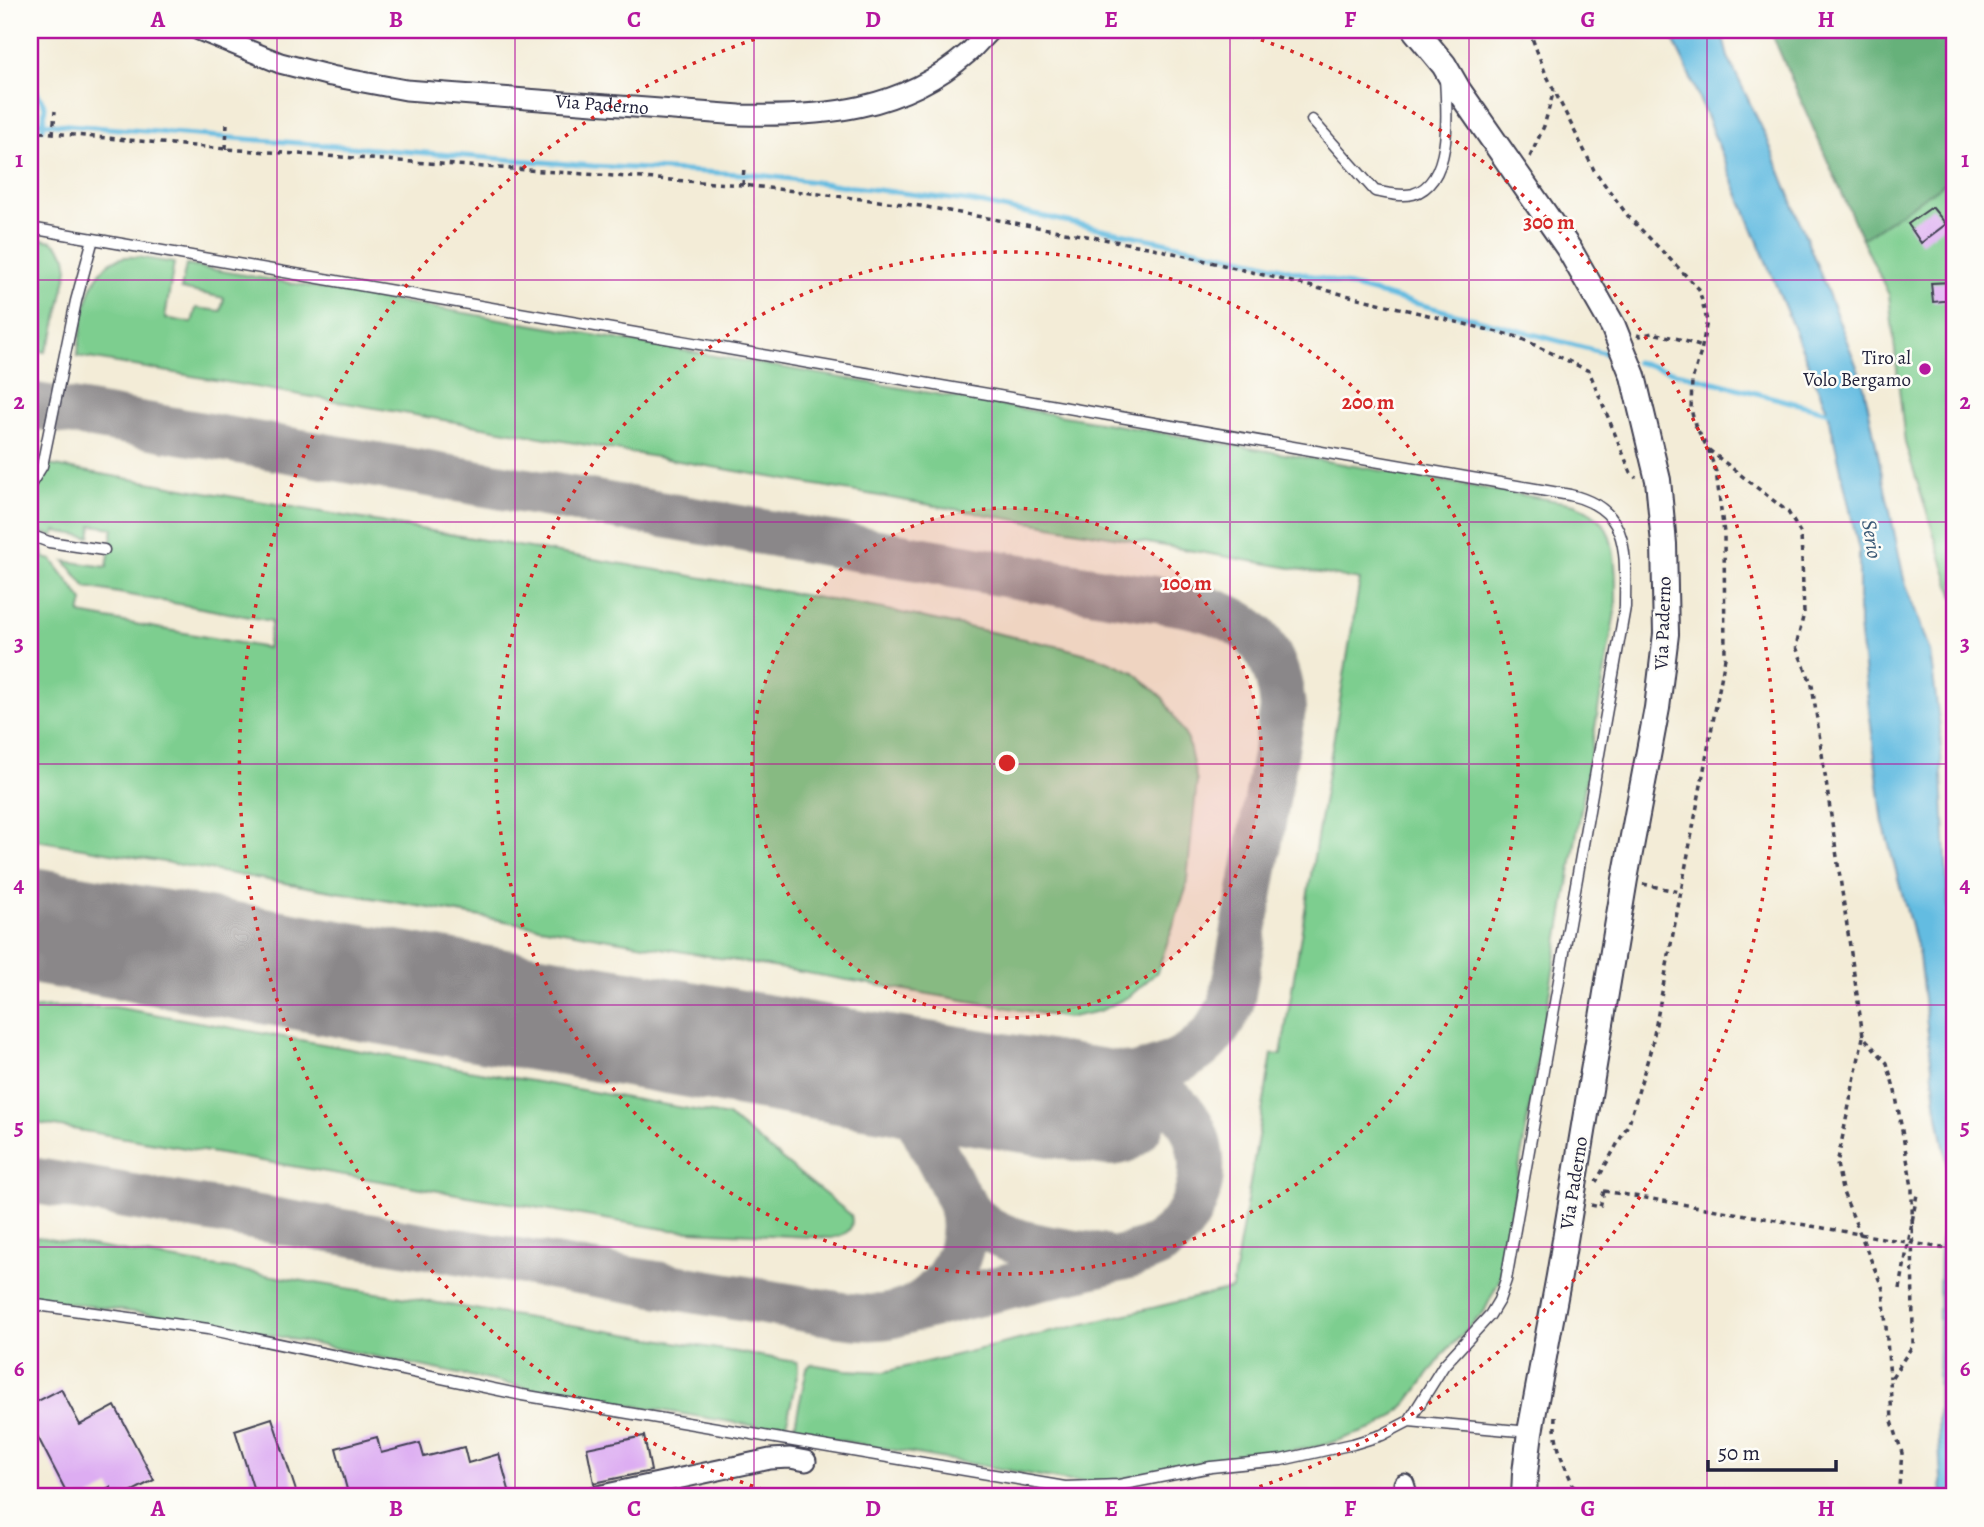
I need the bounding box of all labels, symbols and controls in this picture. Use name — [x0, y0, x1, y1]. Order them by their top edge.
text: A — [150, 4, 166, 35]
text: B — [389, 4, 403, 35]
text: C — [627, 4, 641, 35]
text: D — [865, 4, 881, 35]
text: E — [1104, 4, 1118, 35]
text: F — [1344, 4, 1357, 35]
text: G — [1580, 4, 1596, 35]
text: H — [1817, 4, 1835, 35]
street label: Via Paderno — [553, 88, 650, 121]
text: 1 — [15, 144, 23, 175]
text: 1 — [1961, 144, 1969, 175]
text: 300 m — [1523, 208, 1575, 236]
place label: Tiro al Volo Bergamo — [1802, 345, 1911, 393]
marker: Tiro al Volo Bergamo — [1917, 361, 1933, 377]
text: 2 — [13, 386, 25, 417]
text: 2 — [1959, 386, 1971, 417]
text: 200 m — [1342, 388, 1395, 416]
water label: Serio — [1855, 517, 1889, 561]
text: 100 m — [1162, 569, 1212, 597]
street label: Via Paderno — [1648, 576, 1678, 671]
text: 3 — [14, 628, 24, 659]
text: 3 — [1960, 628, 1970, 659]
centre of rings — [995, 751, 1019, 775]
text: 4 — [14, 869, 25, 900]
text: 4 — [1960, 869, 1971, 900]
text: 5 — [14, 1111, 24, 1142]
text: 5 — [1960, 1111, 1970, 1142]
street label: Via Paderno — [1554, 1135, 1594, 1232]
text: 6 — [14, 1353, 25, 1384]
text: 6 — [1960, 1353, 1971, 1384]
scale bar — [1708, 1429, 1835, 1473]
text: 50 m — [1718, 1439, 1760, 1467]
text: A — [150, 1493, 166, 1524]
text: B — [389, 1493, 403, 1524]
text: C — [627, 1493, 641, 1524]
text: D — [865, 1493, 881, 1524]
text: E — [1104, 1493, 1118, 1524]
text: F — [1344, 1493, 1357, 1524]
text: G — [1580, 1493, 1596, 1524]
text: H — [1817, 1493, 1835, 1524]

